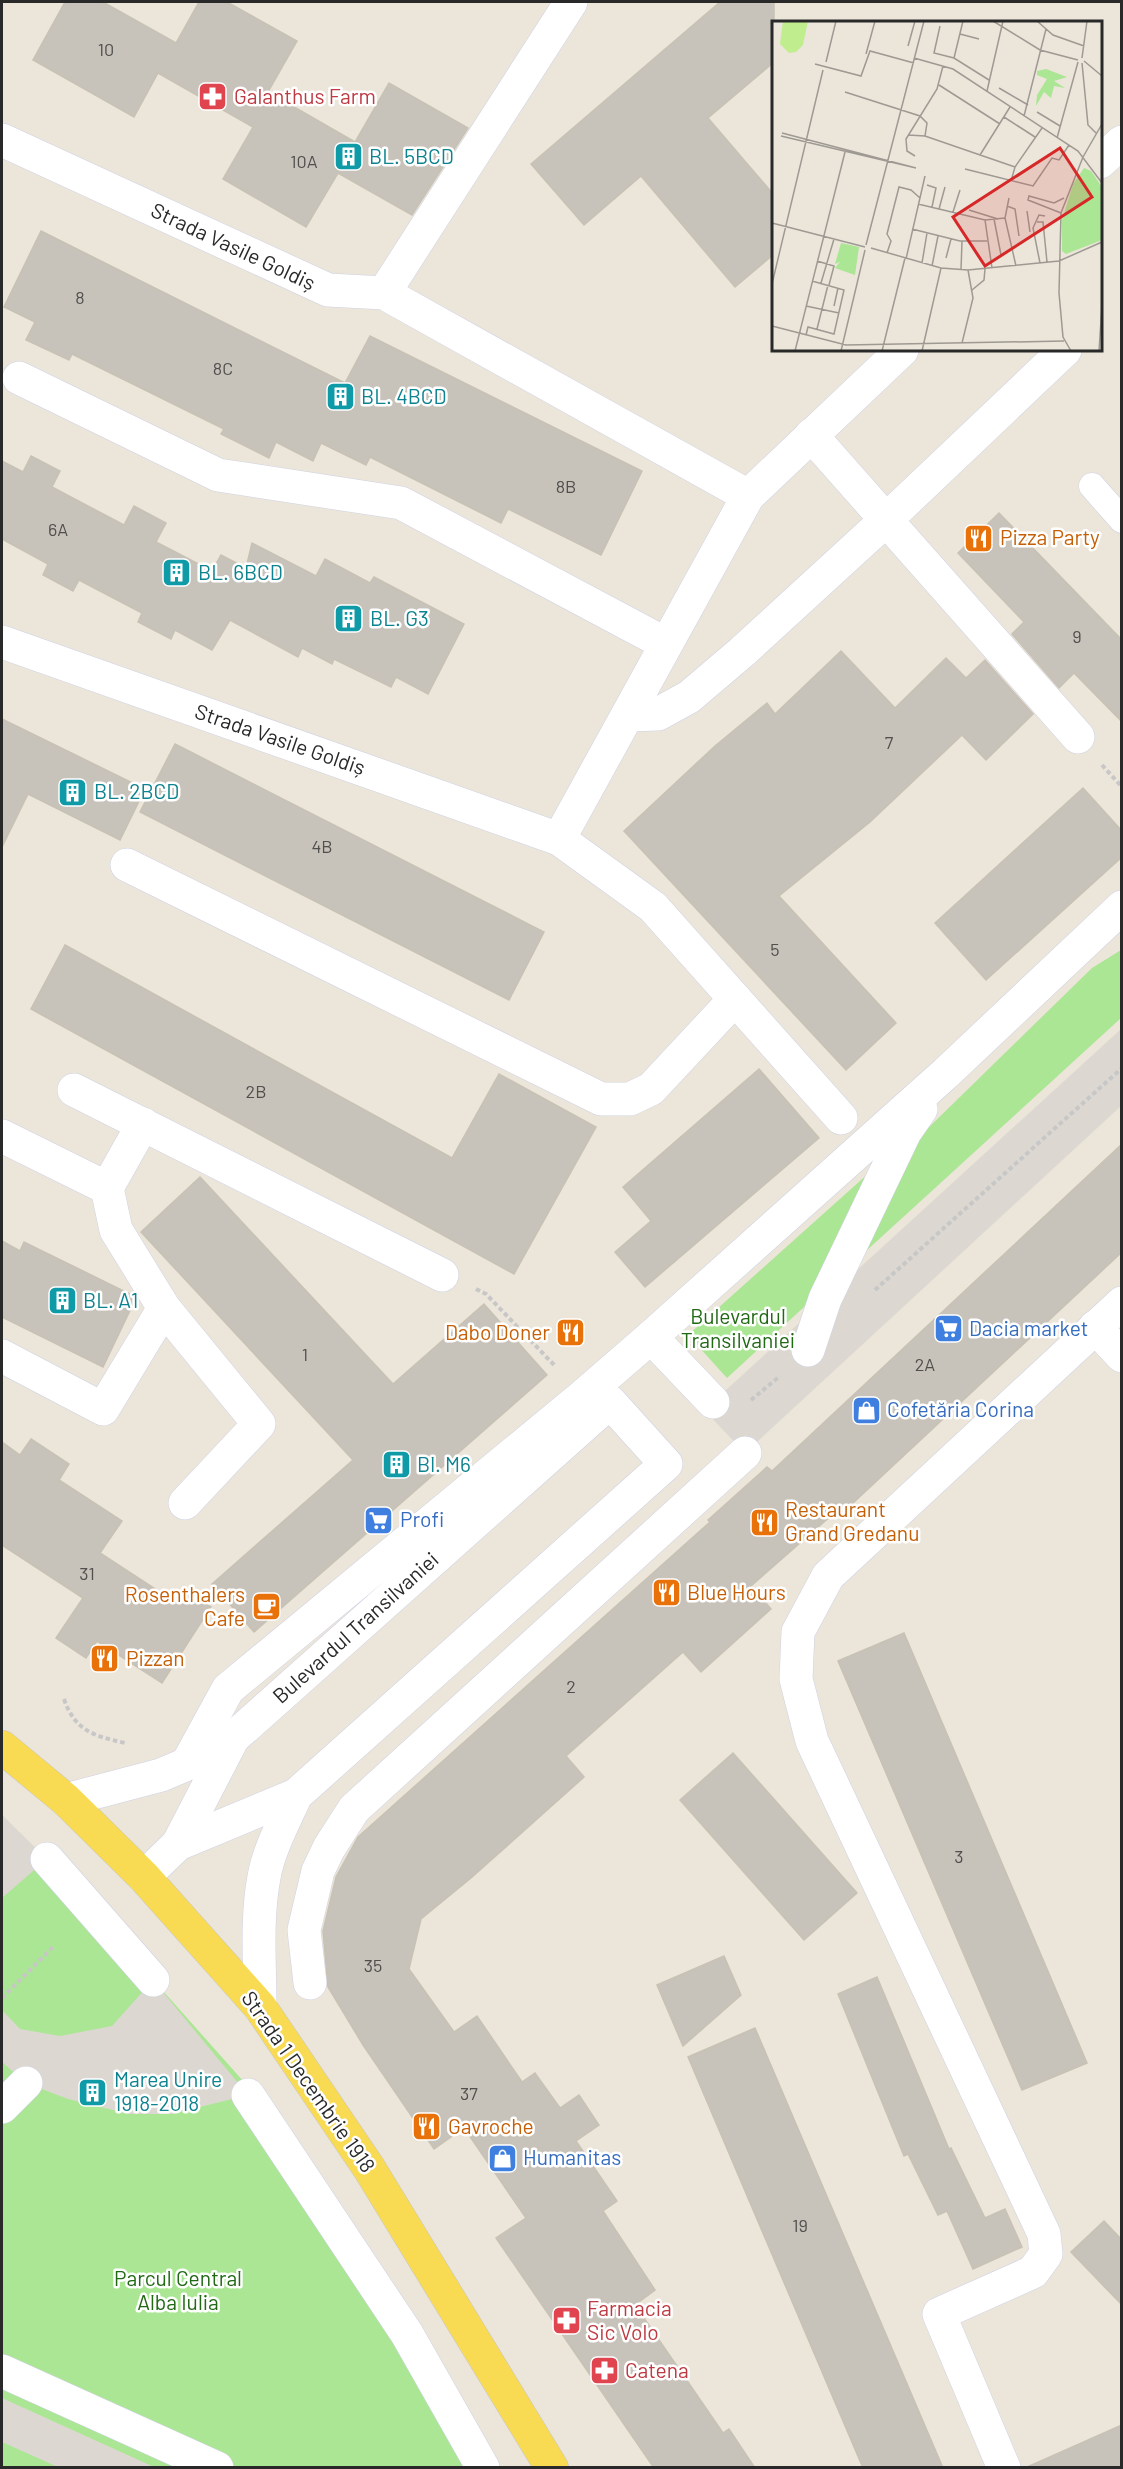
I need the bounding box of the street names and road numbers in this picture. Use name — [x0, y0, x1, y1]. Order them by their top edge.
street label: Strada Vasile Goldiș — [147, 197, 320, 295]
street label: Strada Vasile Goldiș — [192, 698, 369, 779]
street label: Bulevardul Transilvaniei — [267, 1546, 443, 1708]
street label: Strada 1 Decembrie 1918 — [237, 1986, 381, 2177]

